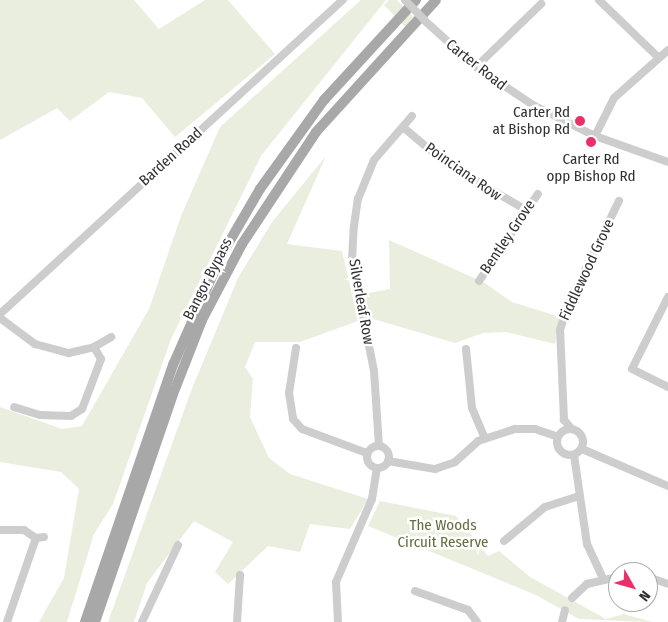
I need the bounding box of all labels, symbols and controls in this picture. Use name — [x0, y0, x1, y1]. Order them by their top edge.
street label: Carter Road — [442, 36, 510, 94]
place label: Carter Rd at Bishop Rd — [493, 103, 570, 138]
marker: Carter Rd at Bishop Rd — [574, 115, 586, 127]
street label: Barden Road — [136, 124, 206, 190]
marker: Carter Rd opp Bishop Rd — [585, 136, 597, 148]
street label: Poinciana Row — [421, 139, 505, 205]
place label: Carter Rd opp Bishop Rd — [546, 150, 636, 185]
street label: Bentley Grove — [477, 197, 539, 277]
street label: Fiddlewood Grove — [556, 216, 618, 324]
street label: Bangor Bypass — [180, 235, 236, 323]
street label: Silverleaf Row — [345, 258, 377, 346]
park label: The Woods Circuit Reserve — [397, 516, 489, 551]
north arrow — [608, 562, 658, 612]
text: N — [635, 587, 654, 604]

